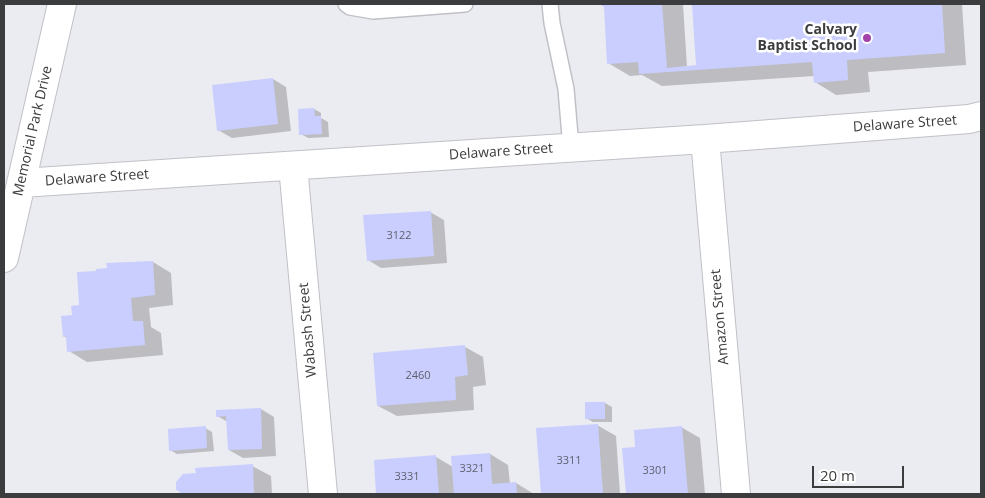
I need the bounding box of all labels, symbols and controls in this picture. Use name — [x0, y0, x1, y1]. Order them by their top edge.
place label: Calvary Baptist School — [758, 22, 857, 54]
marker: Calvary Baptist School — [861, 32, 873, 44]
street label: Memorial Park Drive — [10, 64, 56, 198]
street label: Delaware Street — [852, 112, 958, 136]
street label: Delaware Street — [448, 140, 554, 164]
street label: Delaware Street — [44, 166, 150, 190]
house number: 3122 — [386, 229, 412, 243]
street label: Amazon Street — [707, 268, 733, 366]
street label: Wabash Street — [295, 282, 321, 378]
house number: 2460 — [405, 369, 431, 383]
house number: 3311 — [556, 454, 582, 468]
scale bar — [815, 456, 908, 488]
house number: 3321 — [459, 462, 485, 476]
house number: 3301 — [642, 464, 668, 478]
text: 20 m — [820, 465, 855, 485]
house number: 3331 — [394, 470, 420, 484]

